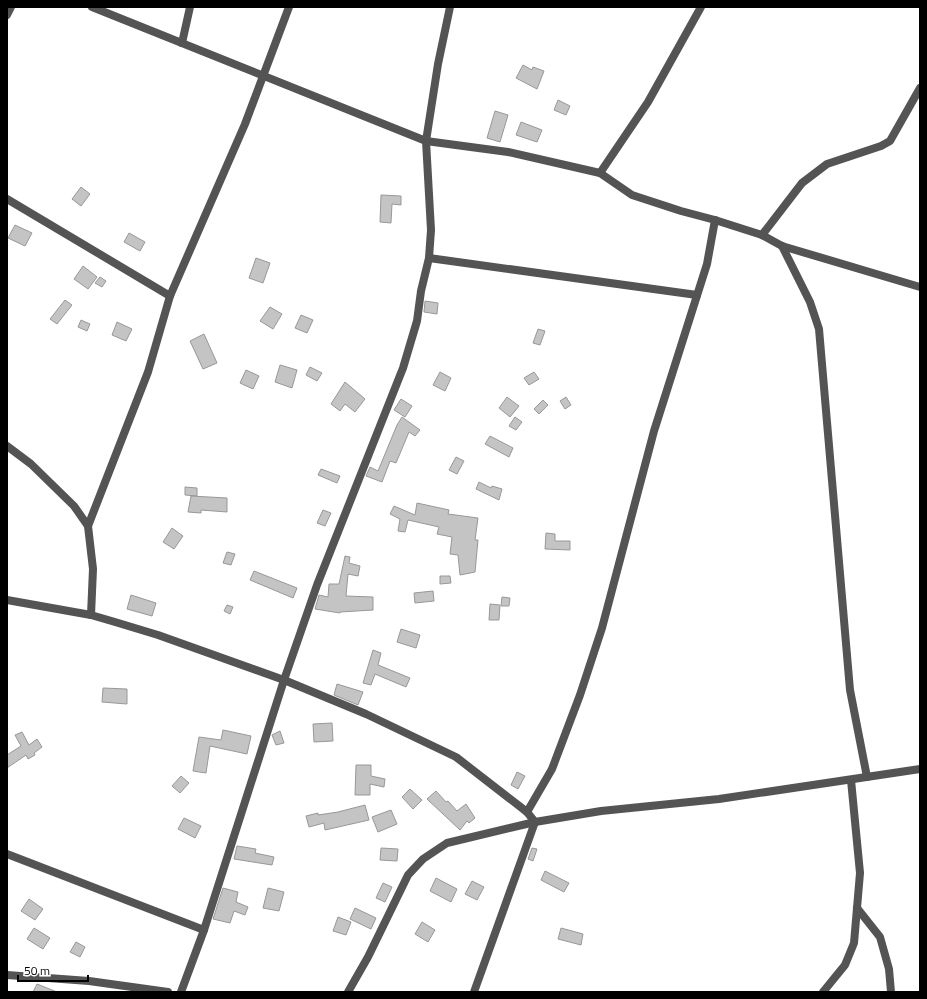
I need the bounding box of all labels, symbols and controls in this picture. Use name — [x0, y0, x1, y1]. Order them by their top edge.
scale bar — [18, 957, 88, 983]
text: 50 m — [24, 961, 50, 980]

